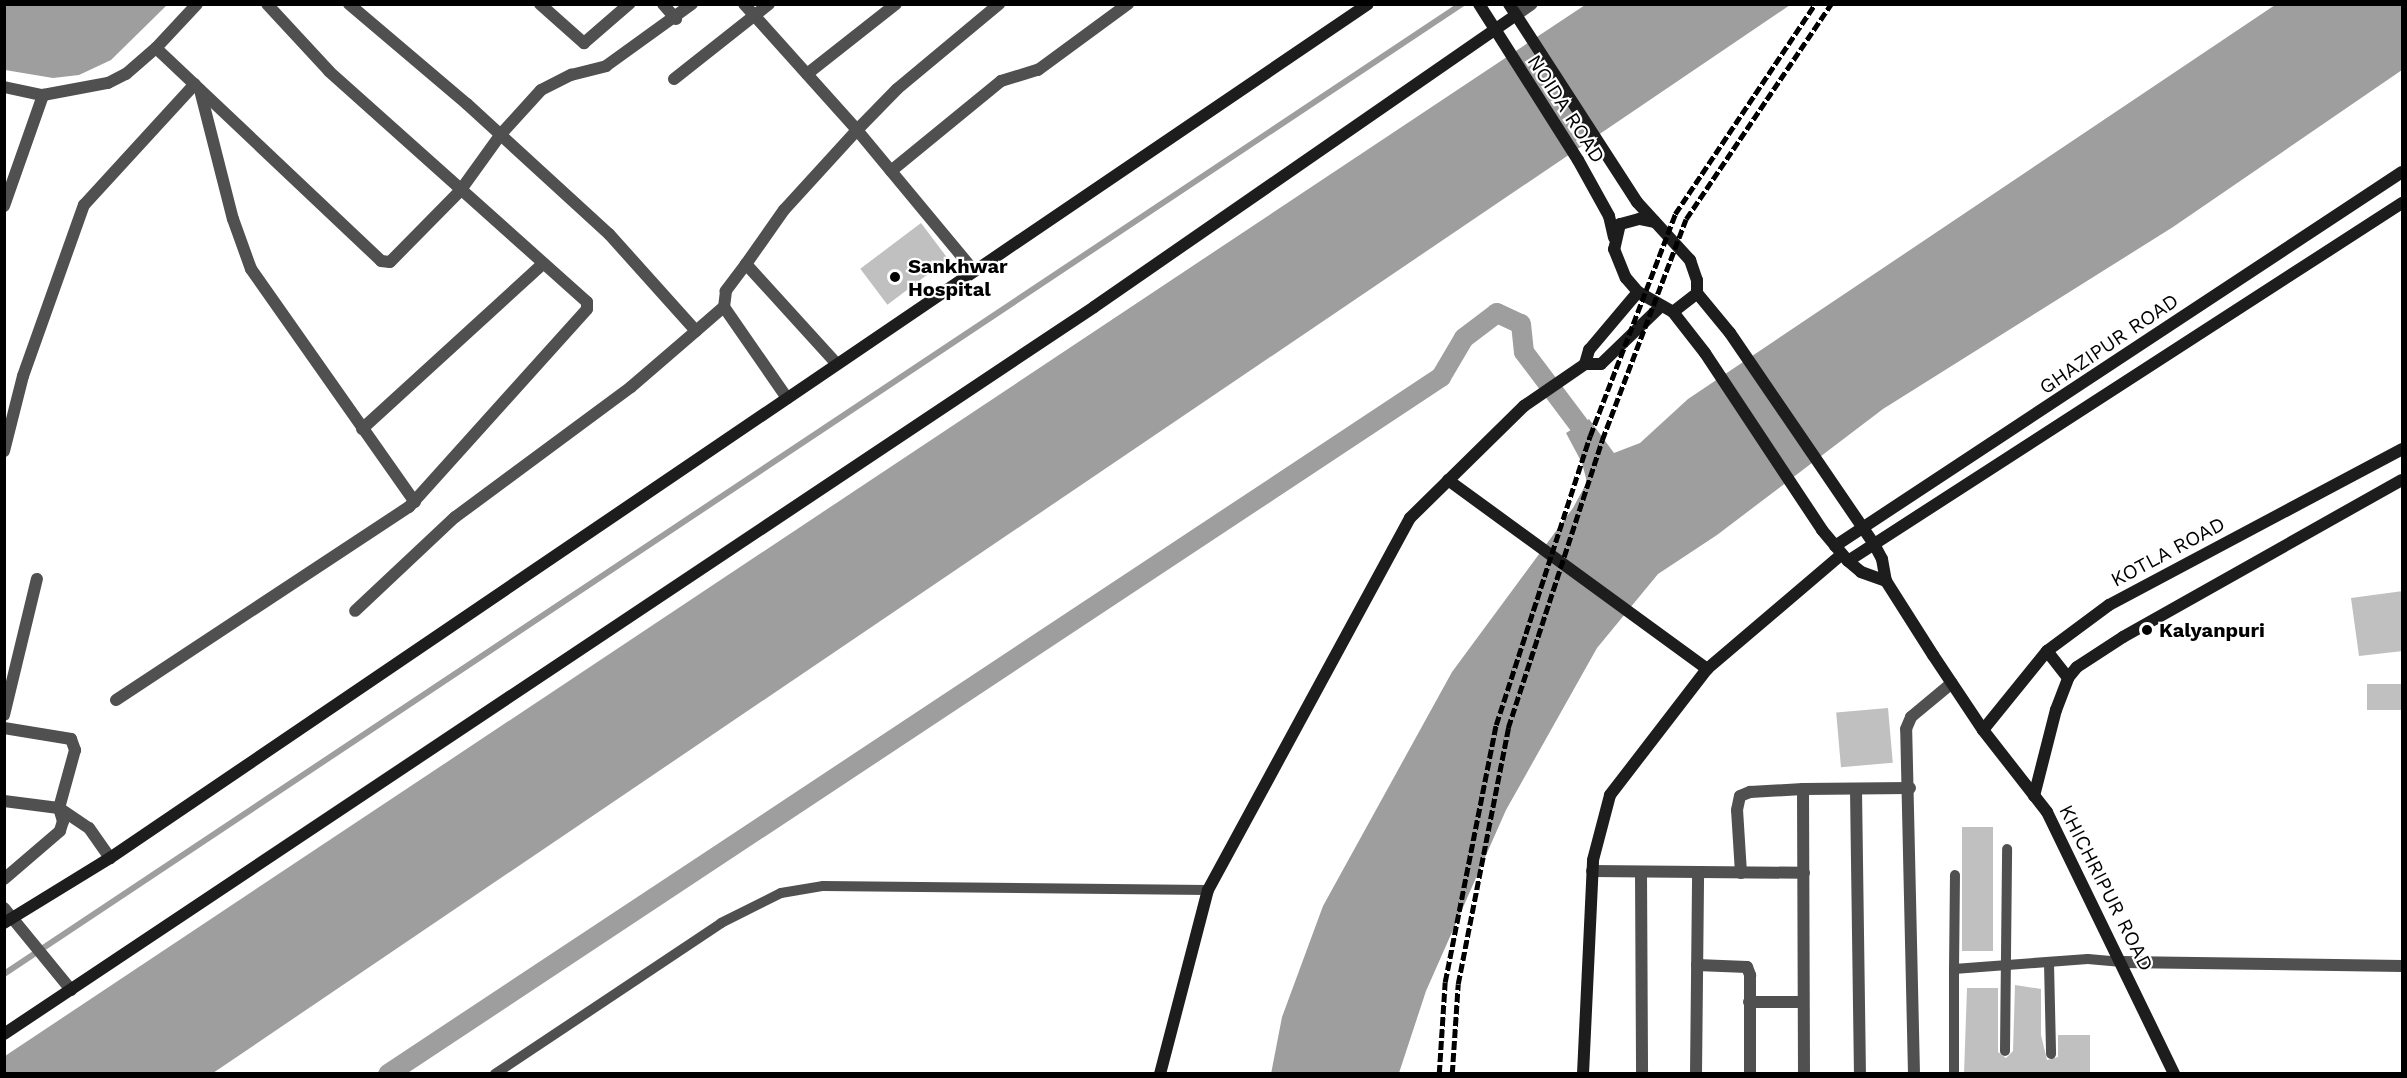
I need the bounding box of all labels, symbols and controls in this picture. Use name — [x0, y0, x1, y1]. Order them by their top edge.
street label: NOIDA ROAD — [1522, 50, 1610, 168]
place label: Sankhwar Hospital — [908, 254, 1008, 301]
marker: Sankhwar Hospital — [886, 268, 904, 286]
street label: GHAZIPUR ROAD — [2035, 289, 2183, 399]
street label: KOTLA ROAD — [2107, 512, 2229, 592]
place label: Kalyanpuri — [2159, 618, 2265, 642]
marker: Kalyanpuri — [2140, 623, 2154, 637]
street label: KHICHRIPUR ROAD — [2054, 801, 2158, 975]

